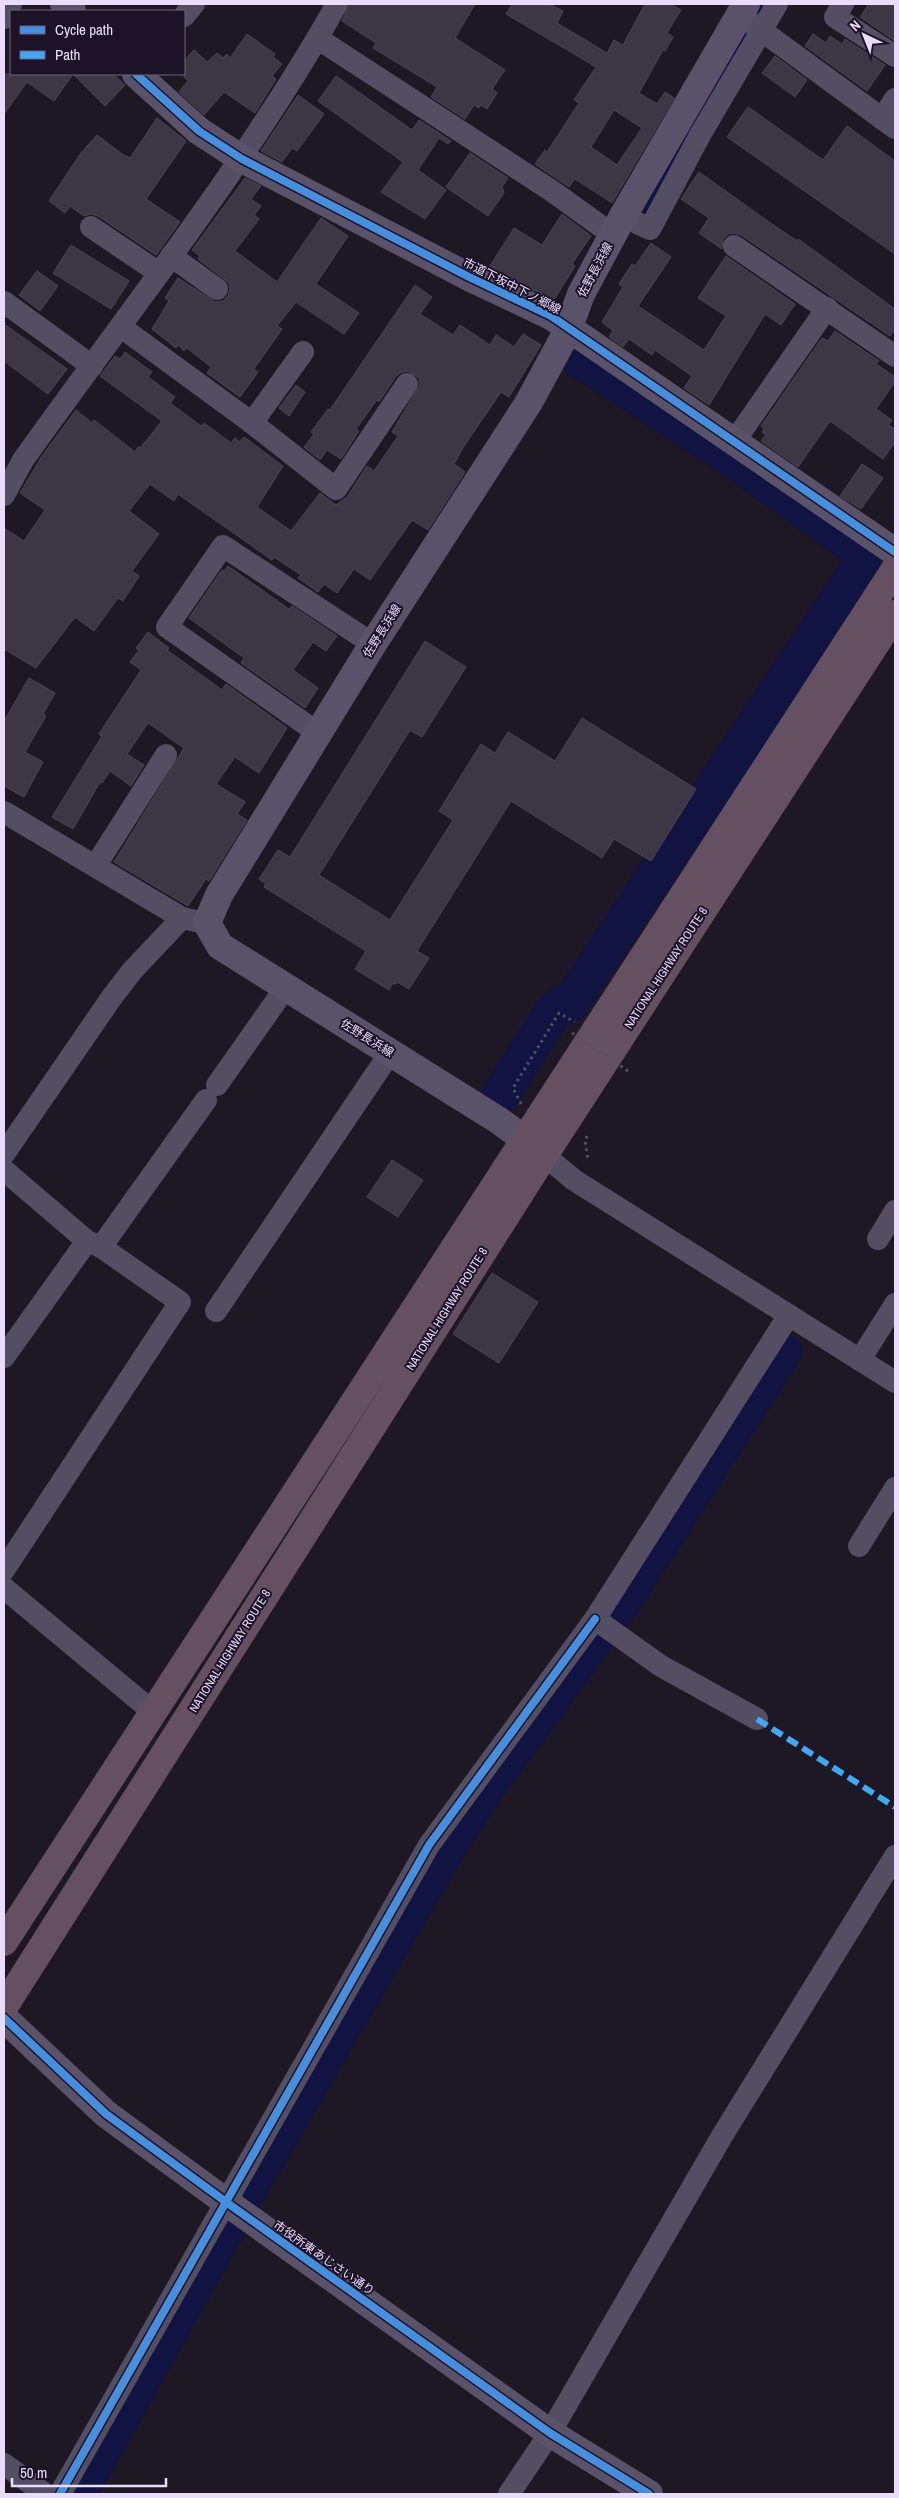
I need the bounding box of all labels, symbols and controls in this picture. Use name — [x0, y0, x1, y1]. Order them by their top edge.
legend — [10, 10, 185, 75]
north arrow — [839, 10, 889, 60]
text: N — [846, 16, 864, 35]
text: Cycle path — [55, 19, 113, 40]
text: Path — [55, 44, 80, 65]
street label: 佐野長浜線 — [574, 240, 616, 300]
street label: 市道下坂中下ノ郷線 — [460, 254, 564, 318]
street label: 佐野長浜線 — [359, 601, 405, 661]
street label: NATIONAL HIGHWAY ROUTE 8 — [621, 904, 711, 1032]
street label: 佐野長浜線 — [337, 1015, 397, 1061]
street label: NATIONAL HIGHWAY ROUTE 8 — [403, 1245, 491, 1373]
street label: NATIONAL HIGHWAY ROUTE 8 — [186, 1587, 274, 1715]
street label: 市役所東あじさい通り — [270, 2217, 378, 2299]
scale bar — [12, 2456, 166, 2488]
text: 50 m — [20, 2462, 47, 2483]

